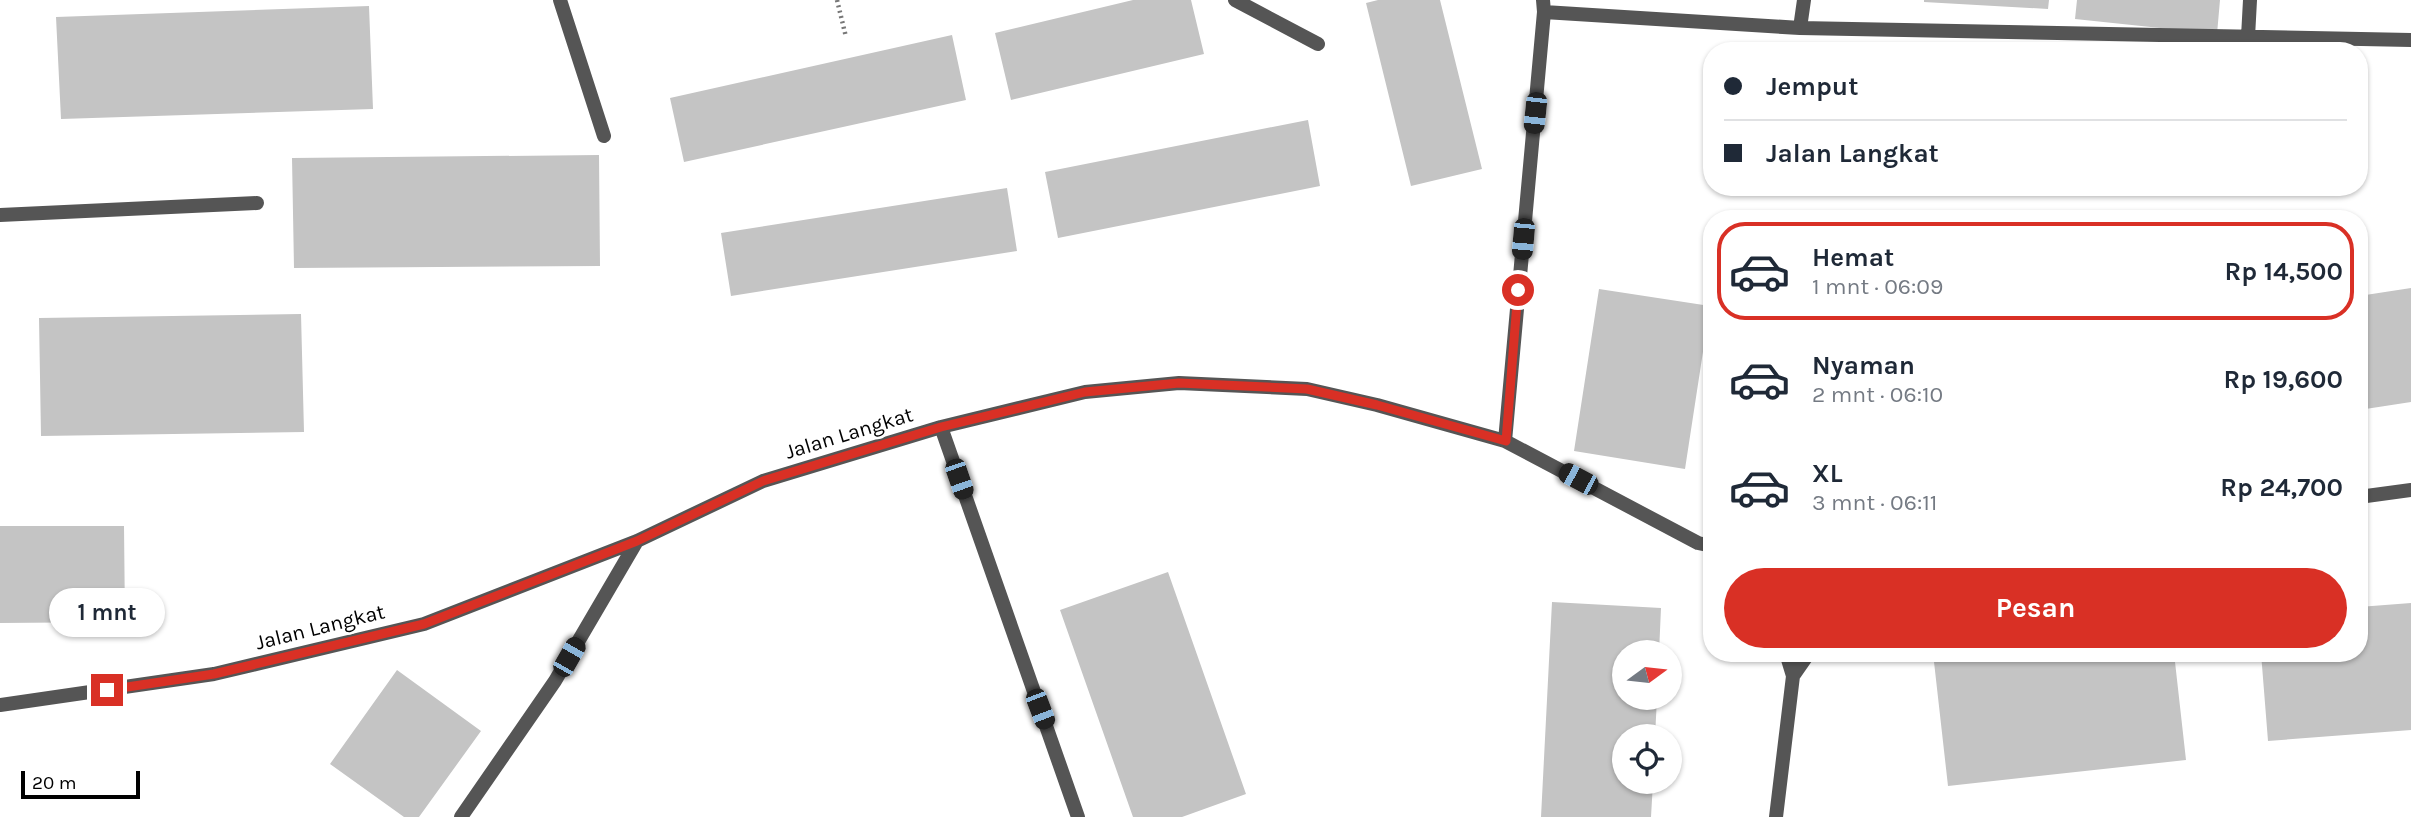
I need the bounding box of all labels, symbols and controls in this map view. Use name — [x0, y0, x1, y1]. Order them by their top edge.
text: Jemput — [1766, 71, 1858, 102]
car — [1523, 91, 1548, 135]
text: Jalan Langkat — [1766, 138, 1939, 169]
car — [1511, 217, 1536, 261]
icon: car — [1728, 240, 1791, 303]
text: Hemat — [1812, 242, 1894, 273]
text: Rp 14,500 — [2224, 256, 2343, 287]
text: 1 mnt · 06:09 — [1812, 273, 1943, 300]
route start — [1502, 274, 1534, 306]
icon: car — [1728, 348, 1791, 411]
text: Nyaman — [1812, 350, 1915, 381]
text: Rp 19,600 — [2223, 364, 2343, 395]
text: 2 mnt · 06:10 — [1812, 381, 1943, 408]
street label: Jalan Langkat — [782, 402, 916, 464]
car — [943, 456, 976, 502]
icon: car — [1728, 456, 1791, 519]
text: XL — [1812, 458, 1843, 489]
car — [1555, 460, 1602, 498]
text: Rp 24,700 — [2220, 472, 2343, 503]
text: 3 mnt · 06:11 — [1812, 489, 1937, 516]
button: Pesan — [1724, 568, 2347, 648]
callout: 1 mnt — [49, 588, 165, 638]
text: 1 mnt — [77, 599, 137, 626]
street label: Jalan Langkat — [253, 599, 387, 655]
car — [550, 634, 589, 680]
north arrow — [1612, 640, 1682, 710]
map controls — [1612, 640, 1682, 794]
route end — [91, 674, 123, 706]
car — [1023, 686, 1058, 732]
button: locate — [1612, 724, 1682, 794]
scale bar — [21, 768, 140, 800]
text: 20 m — [32, 772, 77, 794]

